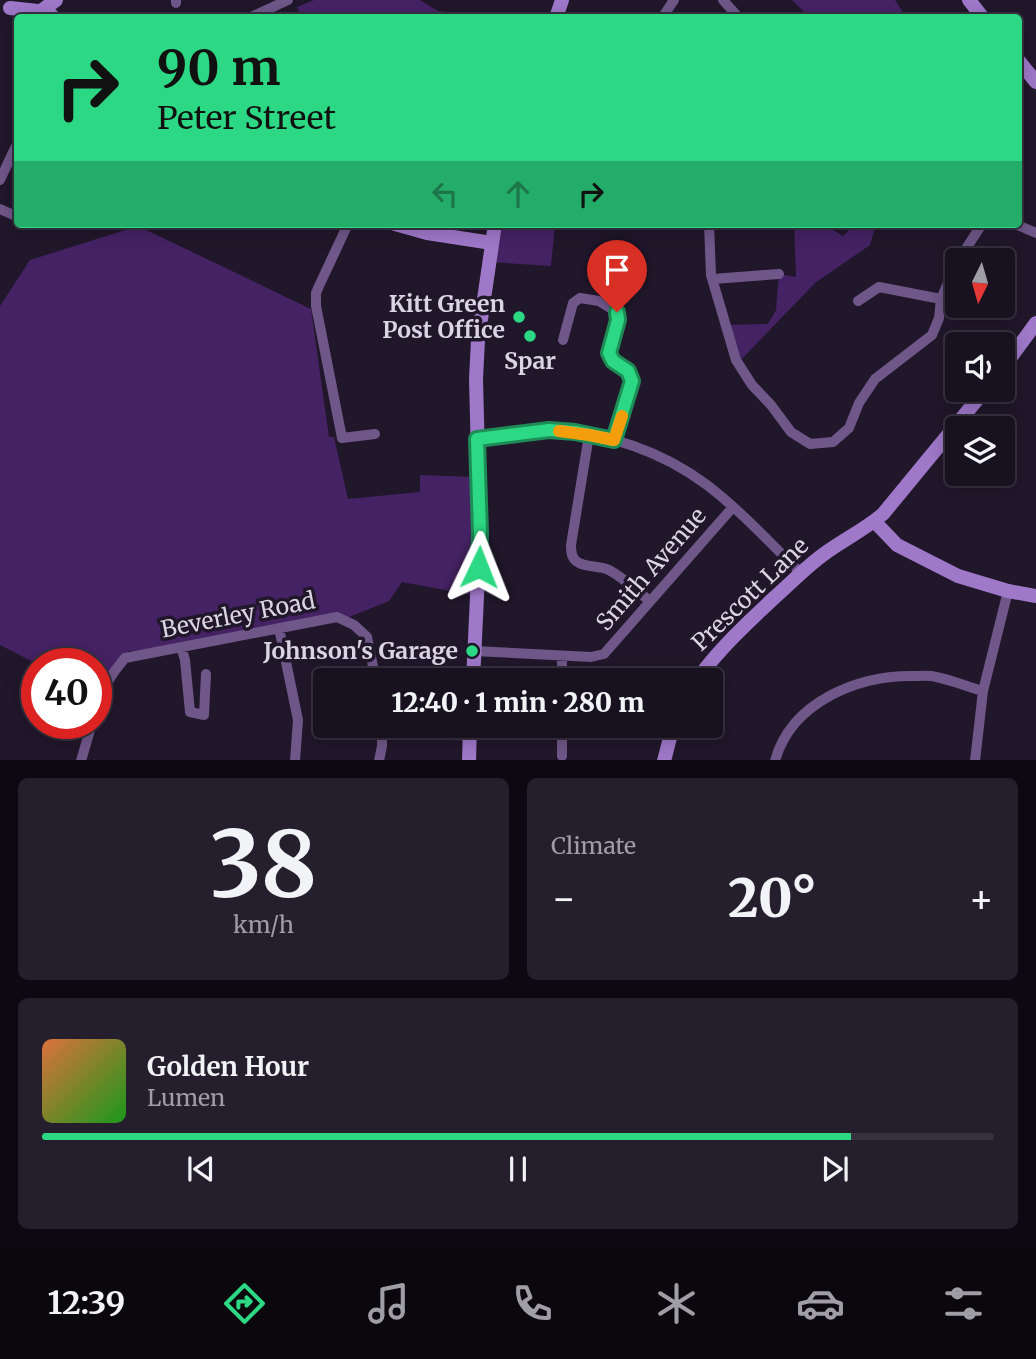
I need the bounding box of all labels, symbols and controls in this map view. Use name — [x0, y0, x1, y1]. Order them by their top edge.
text: 90 m — [157, 37, 281, 98]
icon: right — [42, 42, 133, 133]
text: Peter Street — [157, 98, 336, 138]
icon: left — [426, 175, 464, 213]
icon: ahead — [499, 175, 537, 213]
icon: right — [572, 175, 610, 213]
pin — [587, 240, 647, 312]
north arrow — [945, 248, 1015, 318]
map controls — [945, 248, 1015, 486]
icon: arrive — [598, 251, 636, 289]
place label: Kitt Green Post Office — [382, 289, 505, 344]
marker: Kitt Green Post Office — [511, 309, 527, 325]
marker: Spar — [522, 328, 538, 344]
button: sound — [945, 332, 1015, 402]
place label: Spar — [504, 346, 556, 375]
button: layers — [945, 416, 1015, 486]
street label: Smith Avenue — [589, 501, 712, 636]
position arrow — [442, 530, 516, 604]
street label: Prescott Lane — [685, 531, 814, 657]
street label: Beverley Road — [158, 585, 318, 644]
place label: Johnson's Garage — [262, 636, 458, 665]
marker: Johnson's Garage — [464, 643, 480, 659]
speed limit sign: 40 — [21, 648, 112, 739]
text: 12:40 · 1 min · 280 m — [391, 686, 645, 719]
text: 38 — [210, 807, 317, 922]
text: Climate — [551, 831, 636, 860]
text: 20° — [728, 866, 817, 931]
text: − — [551, 875, 576, 922]
text: + — [969, 875, 994, 922]
text: km/h — [233, 910, 294, 939]
text: Golden Hour — [147, 1050, 309, 1083]
text: Lumen — [147, 1083, 225, 1112]
icon: previous — [182, 1150, 220, 1188]
icon: pause — [499, 1150, 537, 1188]
icon: next — [816, 1150, 854, 1188]
icon: directions — [220, 1279, 269, 1328]
icon: music — [364, 1279, 413, 1328]
icon: phone — [508, 1279, 557, 1328]
icon: climate — [652, 1279, 701, 1328]
icon: car — [796, 1279, 845, 1328]
icon: filters — [939, 1279, 988, 1328]
text: 12:39 — [47, 1283, 125, 1323]

